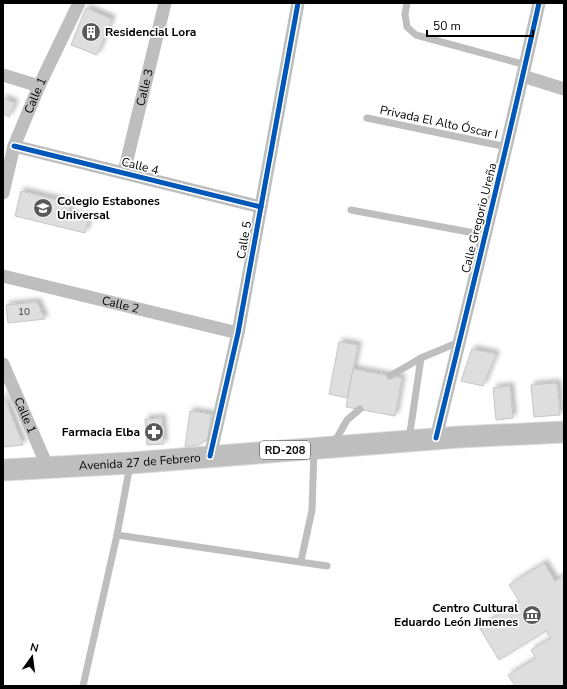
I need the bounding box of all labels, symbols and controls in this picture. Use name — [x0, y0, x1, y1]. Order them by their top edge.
scale bar — [427, 12, 533, 38]
text: 50 m — [433, 18, 461, 34]
building icon: Residencial Lora — [80, 21, 102, 43]
place label: Residencial Lora — [105, 24, 196, 40]
street label: Calle 3 — [132, 67, 157, 108]
street label: Calle 1 — [20, 75, 50, 116]
street label: Privada El Alto Óscar I — [378, 102, 500, 142]
street label: Calle 4 — [120, 154, 160, 178]
street label: Calle Gregorio Ureña — [458, 161, 500, 275]
place label: Colegio Estabones Universal — [57, 193, 160, 223]
school or university icon: Colegio Estabones Universal — [32, 197, 54, 219]
street label: Calle 5 — [233, 220, 255, 260]
street label: Calle 2 — [100, 292, 141, 317]
house number: 10 — [18, 305, 30, 319]
street label: Calle 1 — [10, 395, 40, 436]
pharmacy icon: Farmacia Elba — [143, 421, 165, 443]
place label: Farmacia Elba — [62, 424, 140, 440]
road number: RD-208 — [260, 441, 310, 459]
street label: Avenida 27 de Febrero — [78, 449, 202, 474]
place label: Centro Cultural Eduardo León Jimenes — [394, 600, 518, 630]
museum icon: Centro Cultural Eduardo León Jimenes — [521, 604, 543, 626]
north arrow — [12, 637, 52, 677]
text: N — [28, 640, 40, 656]

